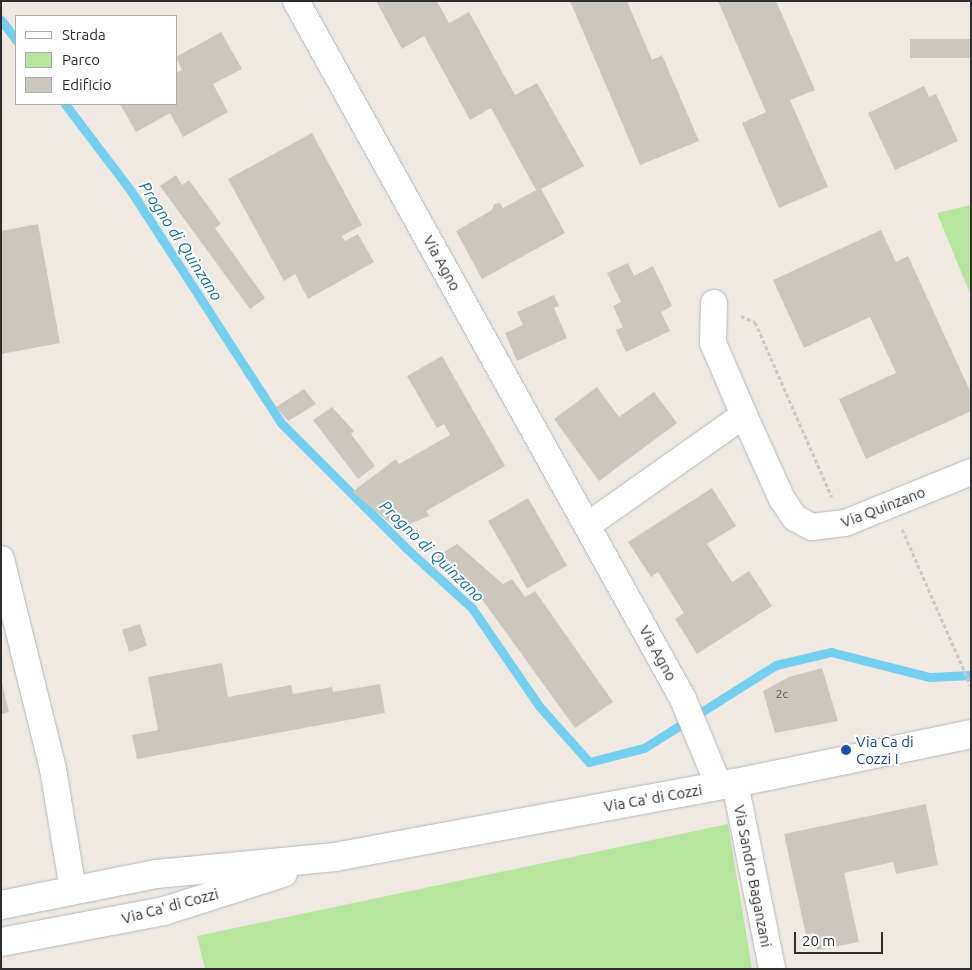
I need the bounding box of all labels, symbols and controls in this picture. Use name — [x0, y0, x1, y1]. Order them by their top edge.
legend — [15, 15, 178, 105]
text: Strada — [62, 26, 106, 43]
text: Parco — [62, 51, 100, 68]
text: Edificio — [62, 76, 111, 93]
water label: Progno di Quinzano — [135, 178, 227, 304]
street label: Via Agno — [419, 232, 465, 294]
street label: Via Quinzano — [838, 483, 928, 531]
water label: Progno di Quinzano — [376, 496, 488, 606]
street label: Via Agno — [635, 622, 681, 684]
house number: 2c — [776, 687, 788, 701]
place label: Via Ca di Cozzi I — [856, 732, 914, 767]
marker: Via Ca di Cozzi I — [840, 744, 852, 756]
street label: Via Ca' di Cozzi — [602, 780, 704, 816]
street label: Via Sandro Baganzani — [730, 803, 776, 949]
street label: Via Ca' di Cozzi — [120, 884, 220, 928]
scale bar — [797, 922, 886, 954]
text: 20 m — [802, 932, 835, 949]

